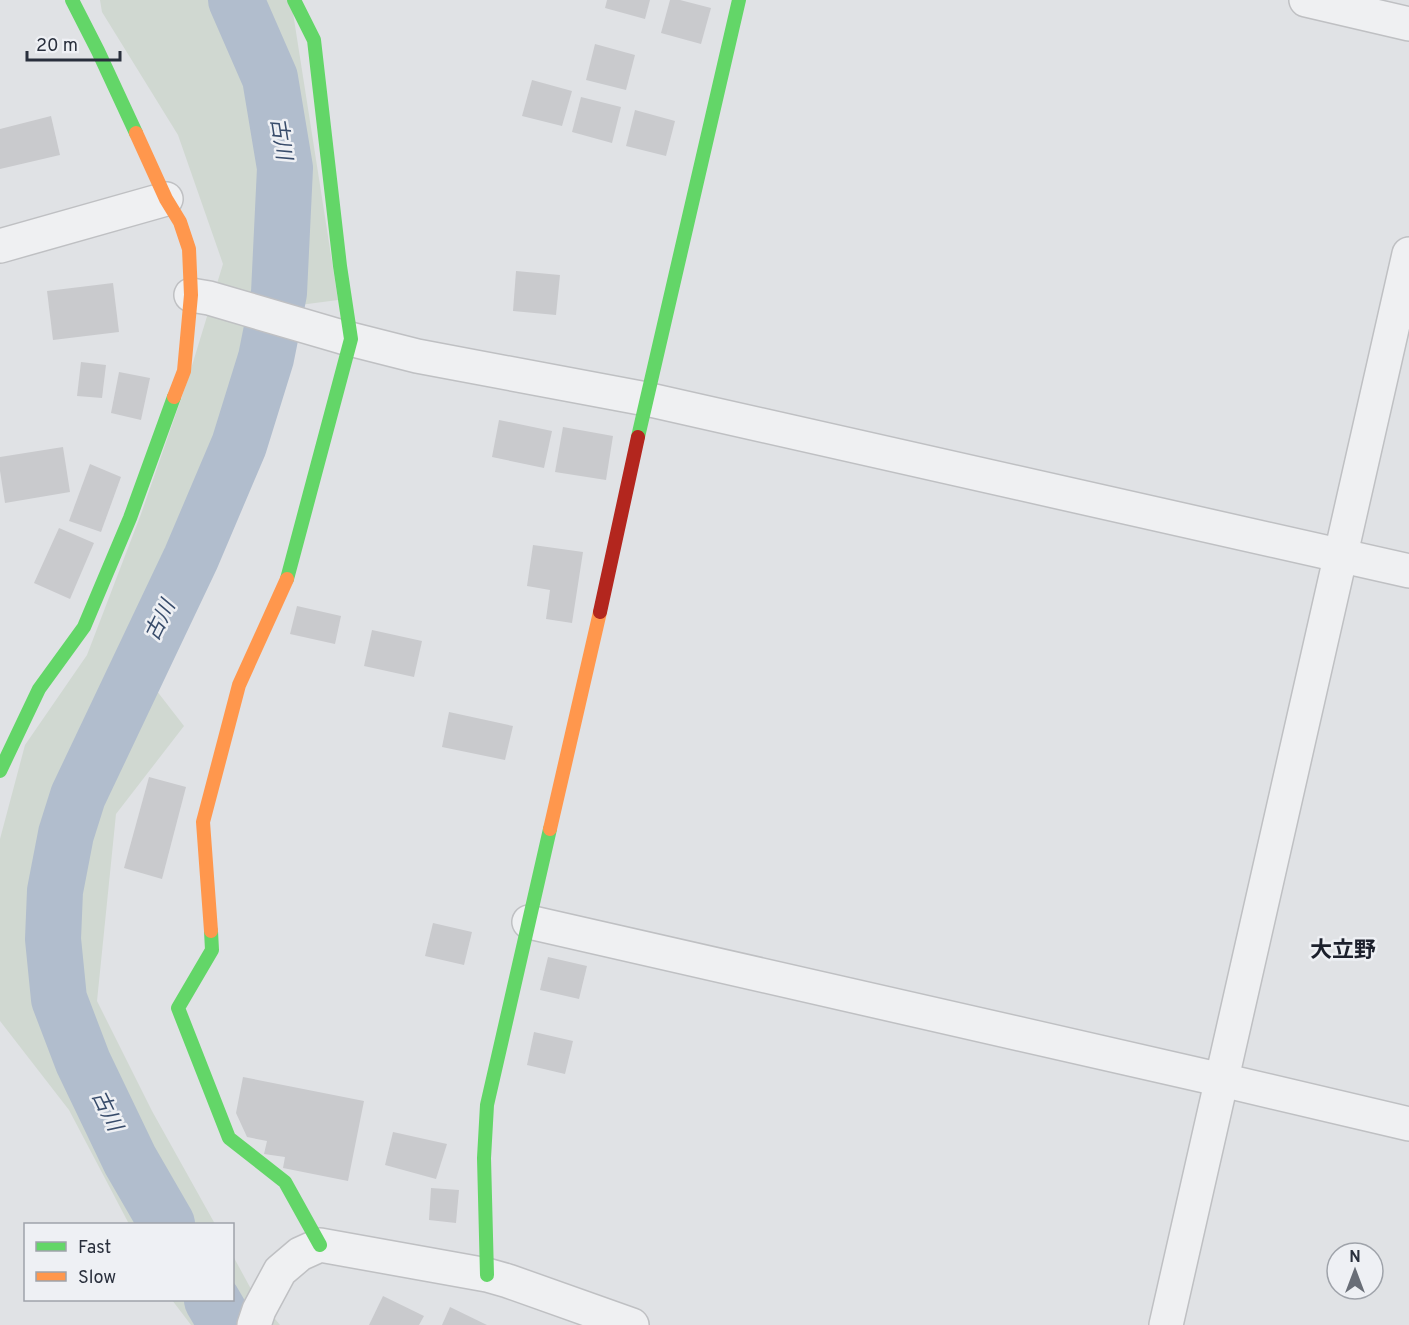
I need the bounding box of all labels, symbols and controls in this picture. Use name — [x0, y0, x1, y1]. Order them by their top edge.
scale bar — [27, 24, 120, 62]
text: 20 m — [36, 35, 78, 58]
water label: 古川 — [263, 116, 297, 164]
water label: 古川 — [140, 594, 183, 646]
district label: 大立野 — [1310, 938, 1376, 965]
water label: 古川 — [85, 1086, 128, 1138]
legend — [24, 1223, 234, 1301]
text: Fast — [78, 1237, 111, 1260]
north arrow — [1325, 1241, 1385, 1301]
text: N — [1349, 1248, 1361, 1268]
text: Slow — [78, 1267, 116, 1290]

